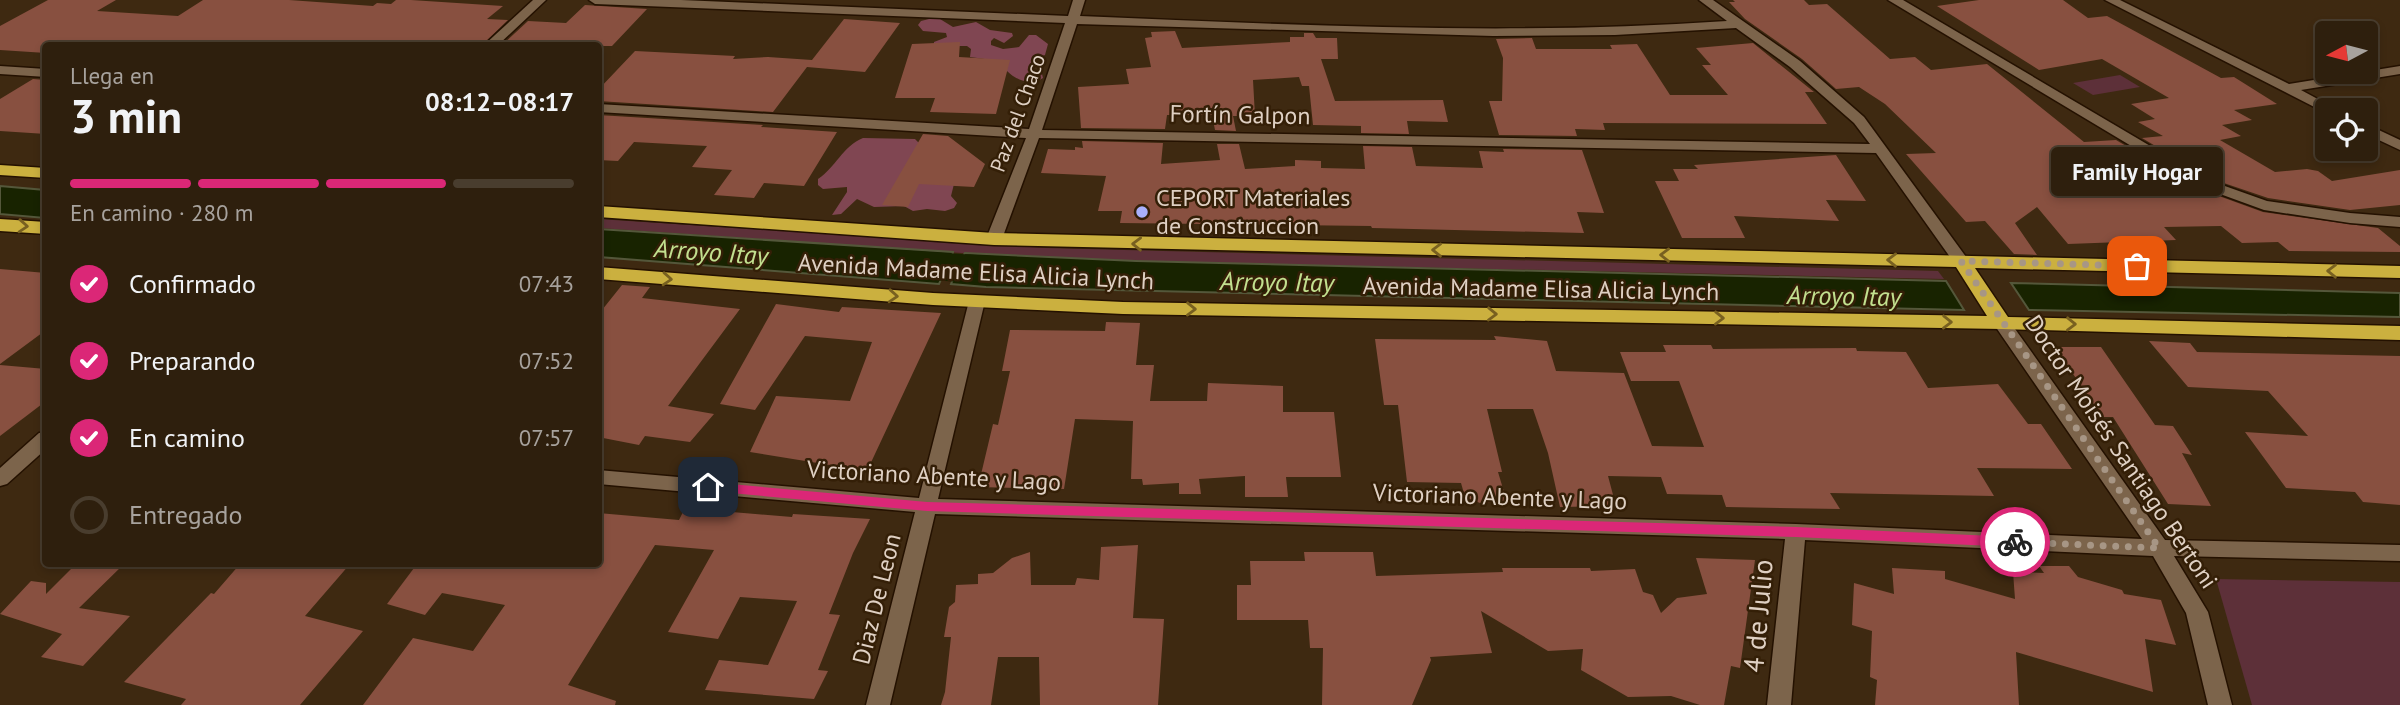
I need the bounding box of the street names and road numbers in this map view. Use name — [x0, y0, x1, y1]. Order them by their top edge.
street label: Paz del Chaco — [984, 50, 1051, 176]
street label: Fortín Galpon — [1169, 98, 1311, 131]
street label: Avenida Madame Elisa Alicia Lynch — [797, 247, 1155, 296]
street label: Avenida Madame Elisa Alicia Lynch — [1362, 270, 1720, 307]
street label: Doctor Moisés Santiago Bertoni — [2018, 309, 2225, 595]
street label: Victoriano Abente y Lago — [805, 453, 1062, 498]
street label: Victoriano Abente y Lago — [1371, 477, 1628, 516]
street label: Diaz De Leon — [845, 530, 908, 667]
street label: 4 de Julio — [1734, 558, 1781, 674]

